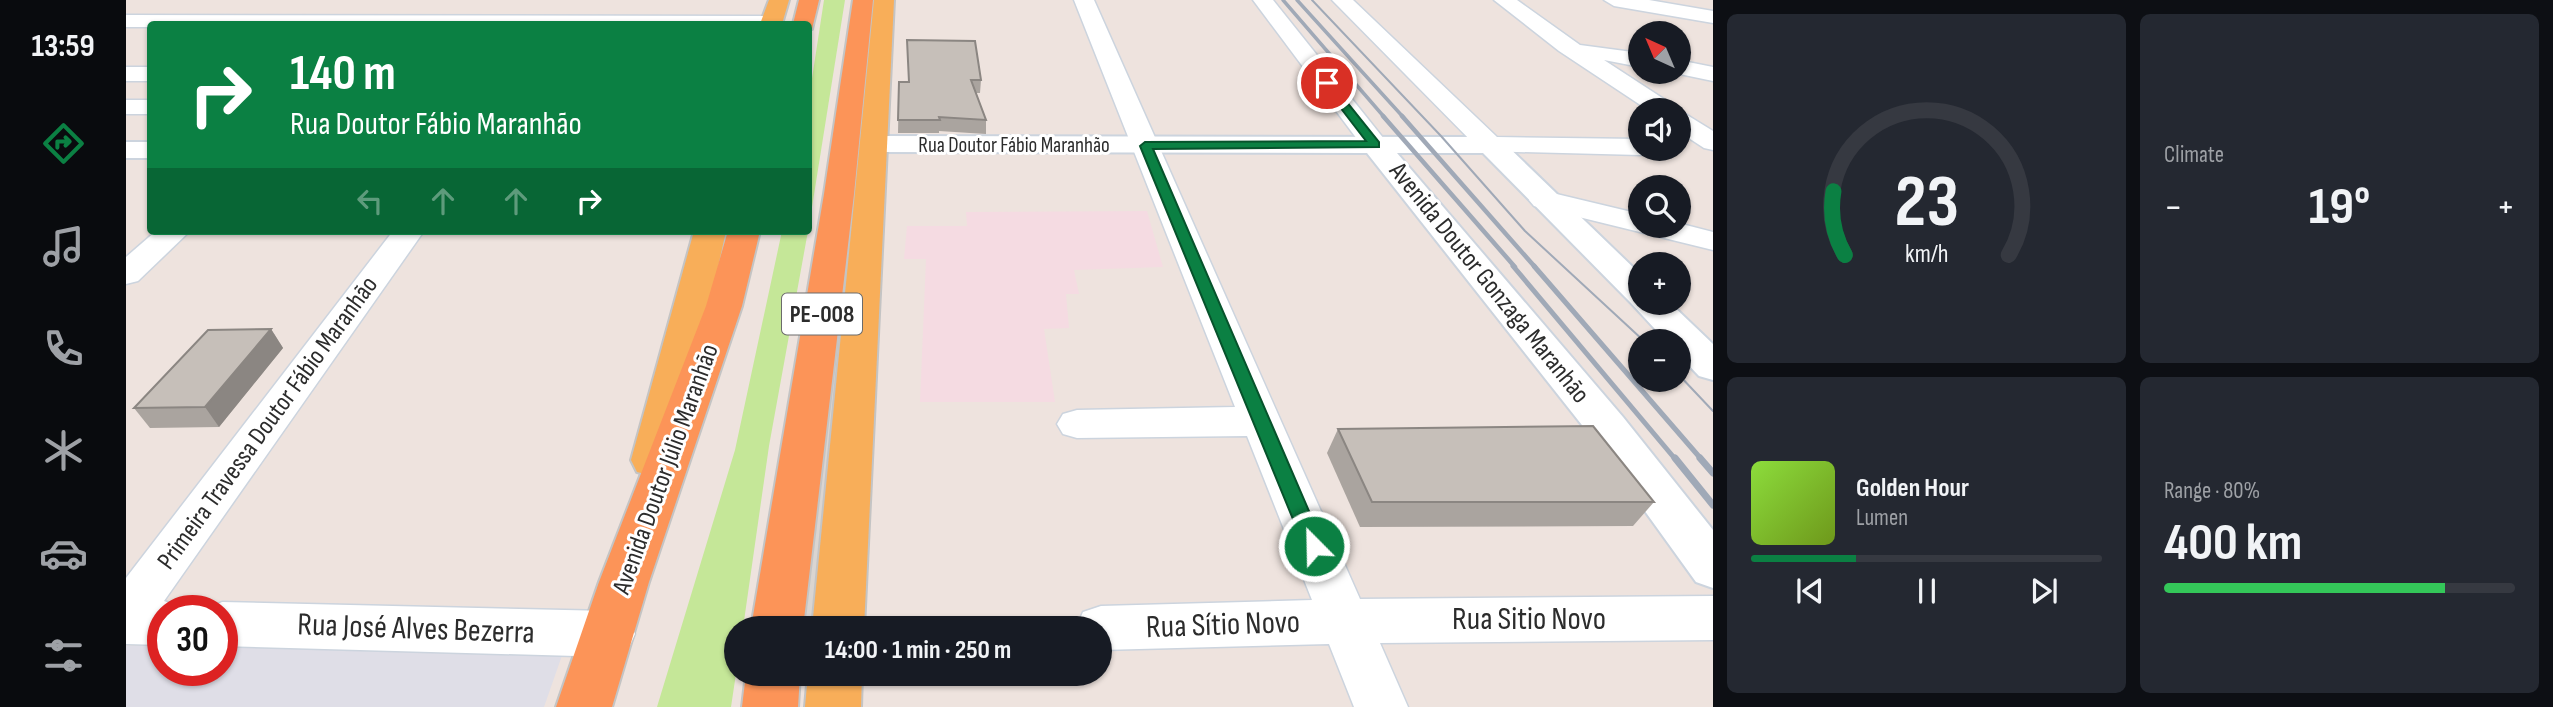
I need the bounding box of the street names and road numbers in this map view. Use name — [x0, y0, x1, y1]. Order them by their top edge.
street label: Rua Doutor Fábio Maranhão — [918, 133, 1110, 158]
street label: Avenida Doutor Gonzaga Maranhão — [1382, 156, 1596, 410]
street label: Primeira Travessa Doutor Fábio Maranhão — [151, 270, 385, 576]
road number: PE-008 — [782, 293, 862, 334]
street label: Avenida Doutor Júlio Maranhão — [606, 340, 726, 599]
street label: Rua Sitio Novo — [1452, 600, 1606, 639]
street label: Rua Sítio Novo — [1145, 603, 1301, 647]
street label: Rua José Alves Bezerra — [297, 605, 535, 653]

